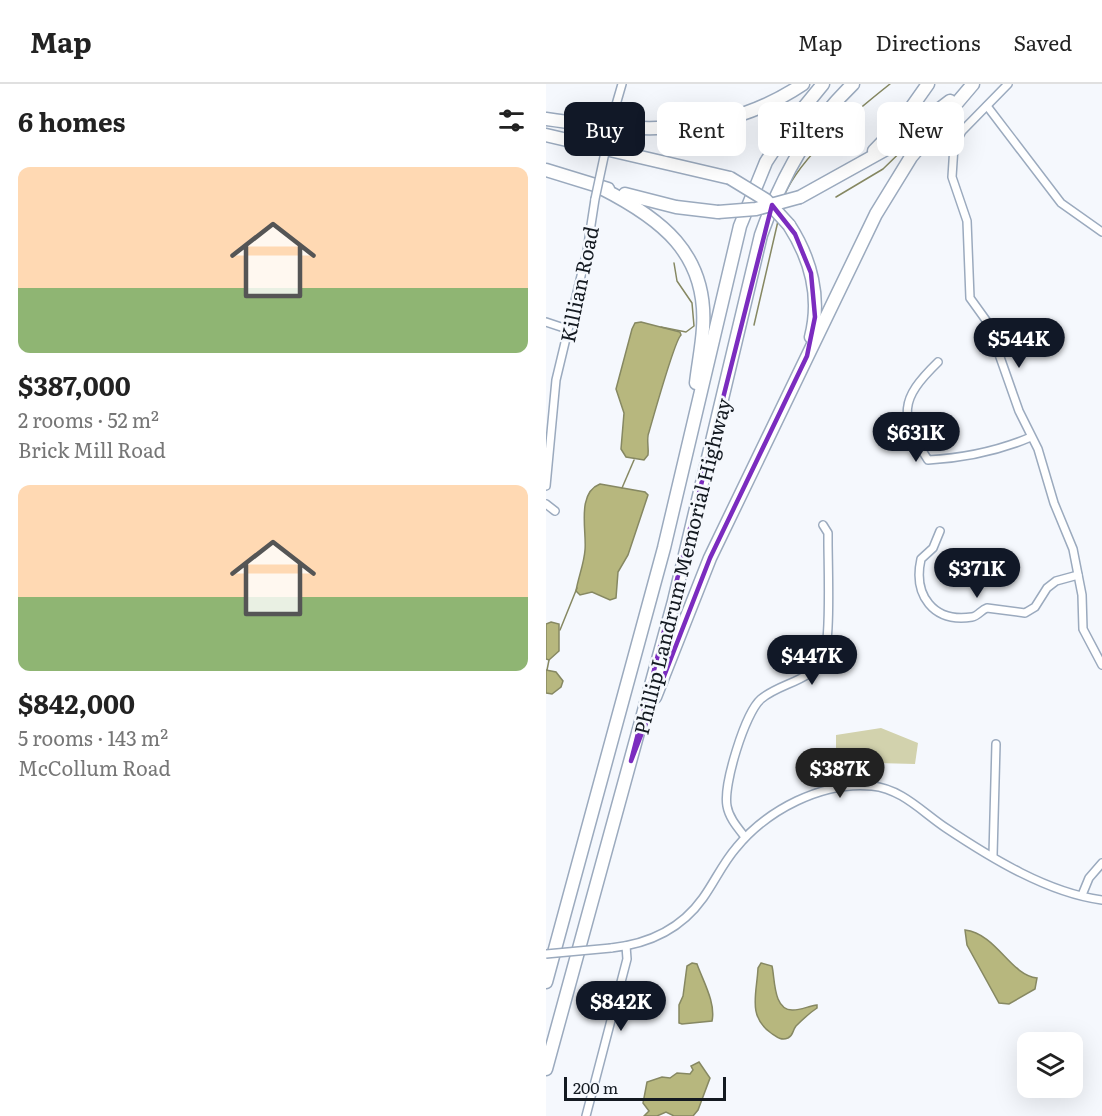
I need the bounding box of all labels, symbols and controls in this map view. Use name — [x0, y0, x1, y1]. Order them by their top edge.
text: Map — [30, 20, 92, 62]
text: Map — [798, 26, 843, 57]
text: Directions — [876, 26, 981, 57]
text: Saved — [1014, 26, 1072, 57]
text: 6 homes — [18, 101, 125, 140]
chip: Buy — [564, 102, 645, 156]
chip: Rent — [657, 102, 746, 156]
chip: Filters — [758, 102, 865, 156]
chip: New — [877, 102, 964, 156]
icon: filters — [495, 104, 528, 137]
icon: home — [219, 206, 327, 314]
street label: Killian Road — [551, 223, 605, 345]
pin: $544K — [977, 318, 1061, 369]
text: $544K — [988, 322, 1050, 352]
text: $387,000 — [18, 365, 131, 404]
street label: Phillip Landrum Memorial Highway — [625, 394, 737, 737]
text: 2 rooms · 52 m² — [18, 404, 159, 434]
pin: $631K — [874, 412, 958, 463]
text: $631K — [887, 416, 945, 446]
text: Brick Mill Road — [18, 434, 166, 464]
icon: home — [219, 524, 327, 632]
pin: $371K — [935, 548, 1019, 599]
text: $371K — [948, 552, 1006, 582]
pin: $447K — [770, 635, 854, 686]
text: $447K — [781, 639, 843, 669]
text: $842,000 — [18, 683, 135, 722]
text: 5 rooms · 143 m² — [18, 722, 168, 752]
pin: $387K — [798, 748, 882, 799]
text: McCollum Road — [18, 752, 171, 782]
text: $387K — [809, 752, 871, 782]
pin: $842K — [579, 981, 663, 1032]
text: $842K — [590, 985, 652, 1015]
map controls — [1017, 1032, 1083, 1098]
button: layers — [1017, 1032, 1083, 1098]
scale bar — [564, 1074, 726, 1102]
text: 200 m — [573, 1075, 618, 1099]

